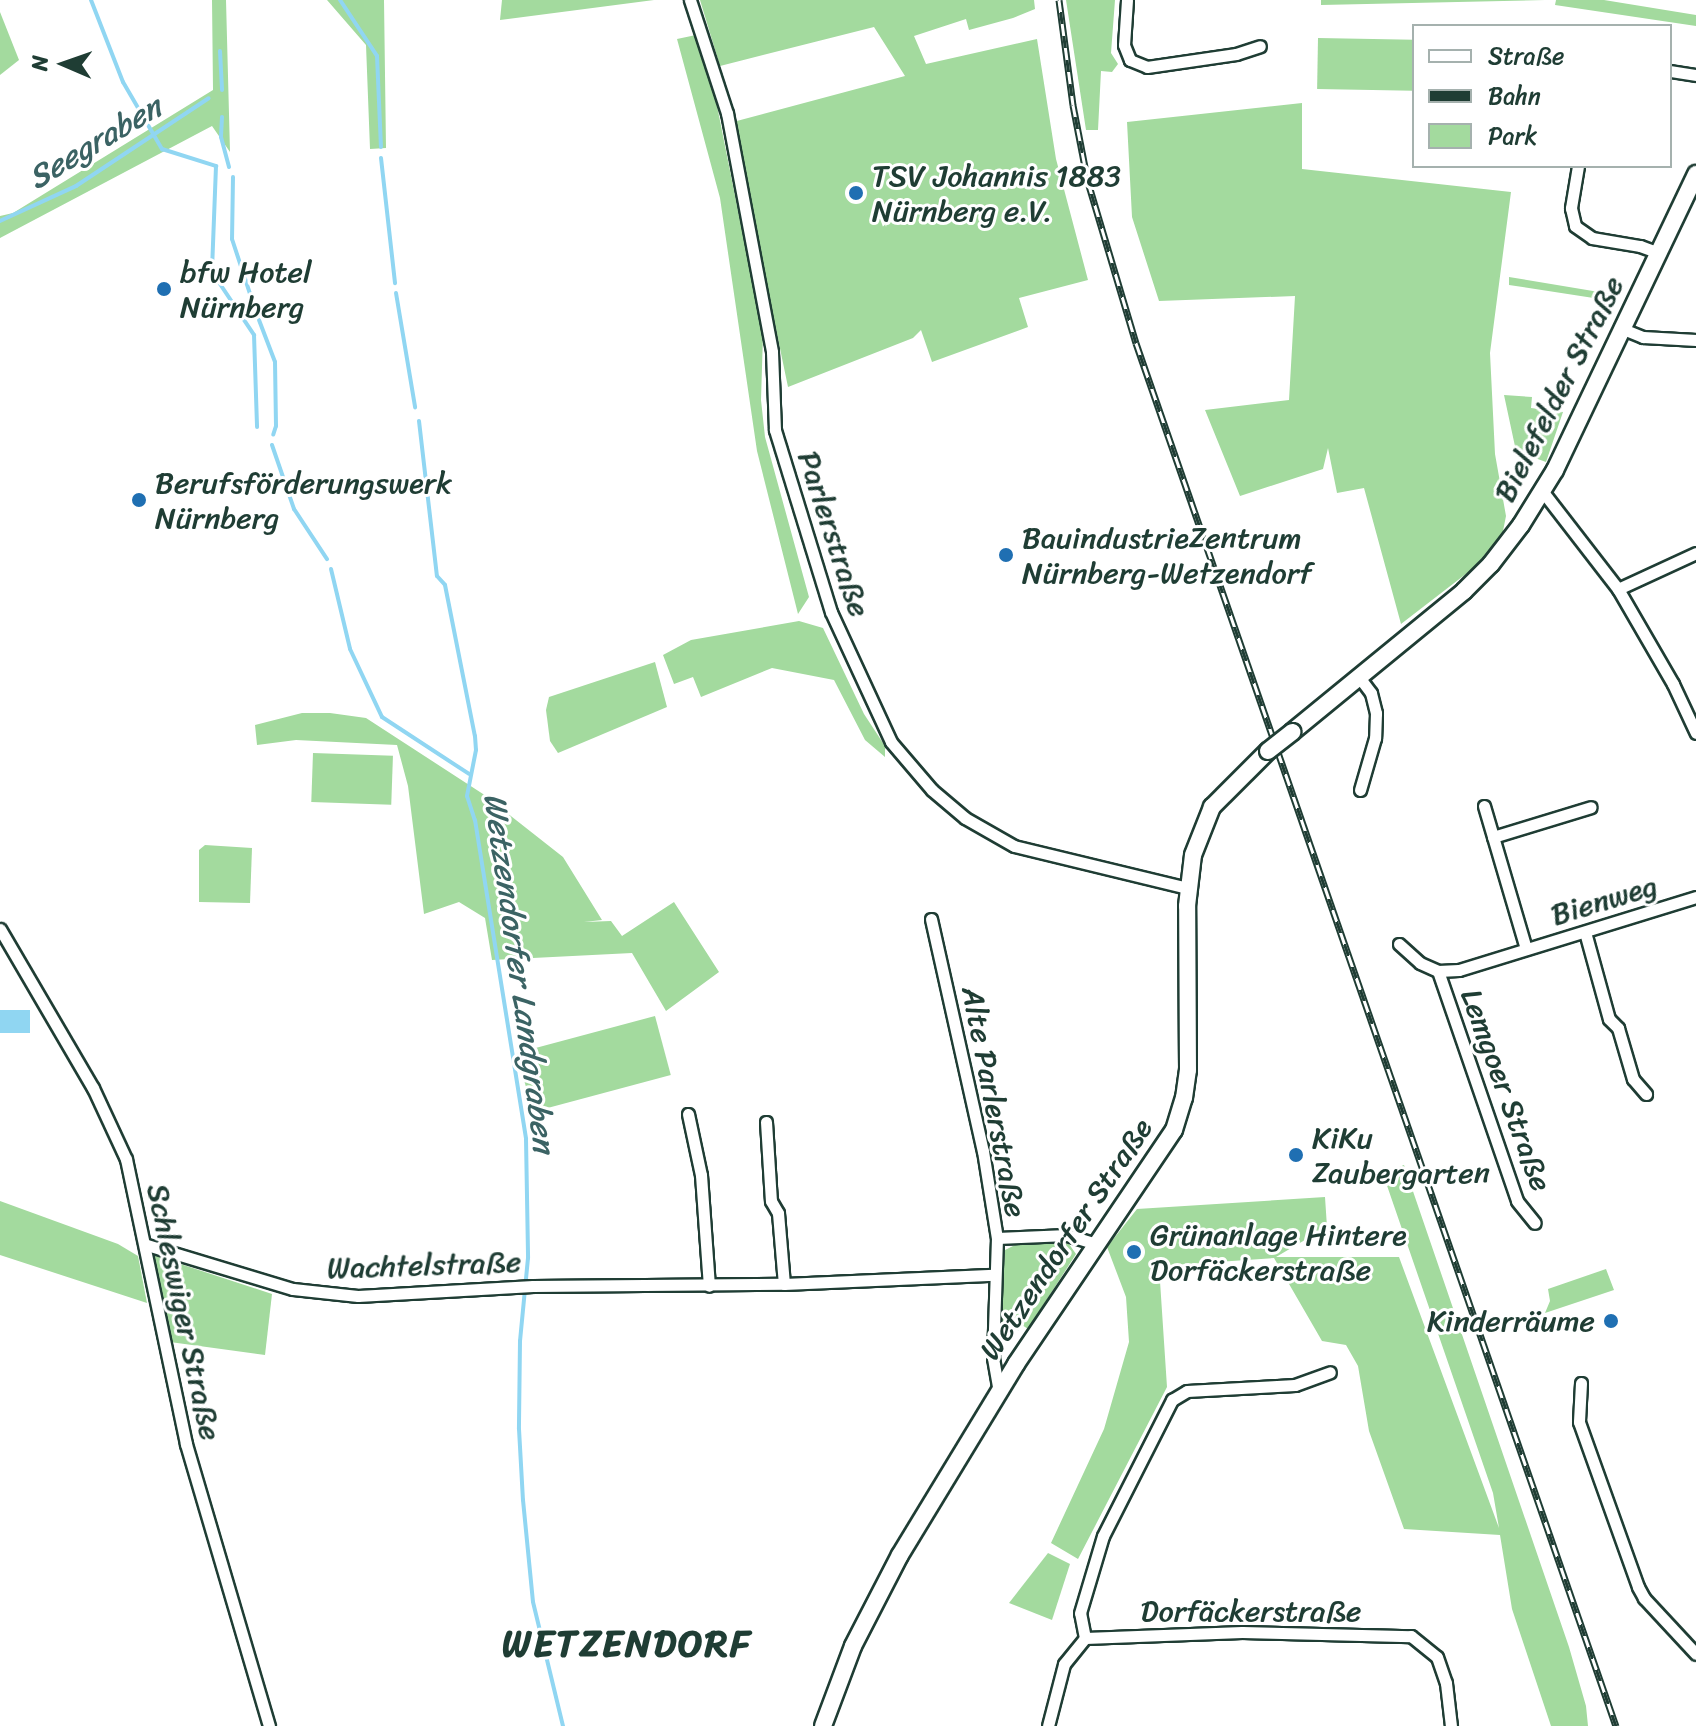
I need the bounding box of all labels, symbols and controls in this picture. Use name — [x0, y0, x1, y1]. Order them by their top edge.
north arrow — [24, 24, 104, 104]
legend — [1412, 24, 1672, 168]
text: Straße — [1488, 35, 1564, 77]
text: N — [20, 55, 59, 71]
text: Bahn — [1488, 75, 1541, 117]
water label: Seegraben — [21, 88, 169, 198]
text: Park — [1488, 115, 1537, 157]
place label: TSV Johannis 1883 Nürnberg e.V. — [872, 158, 1121, 228]
marker: TSV Johannis 1883 Nürnberg e.V. — [847, 184, 865, 202]
place label: bfw Hotel Nürnberg — [180, 254, 312, 324]
street label: Bielefelder Straße — [1486, 270, 1632, 508]
marker: bfw Hotel Nürnberg — [155, 280, 173, 298]
street label: Parlerstraße — [790, 447, 878, 621]
place label: Berufsförderungswerk Nürnberg — [155, 465, 452, 536]
marker: Berufsförderungswerk Nürnberg — [130, 491, 148, 509]
place label: BauindustrieZentrum Nürnberg-Wetzendorf — [1022, 520, 1312, 590]
marker: BauindustrieZentrum Nürnberg-Wetzendorf — [997, 546, 1015, 564]
water label: Wetzendorfer Landgraben — [475, 791, 563, 1155]
street label: Bienweg — [1547, 867, 1661, 933]
street label: Alte Parlerstraße — [954, 982, 1034, 1222]
street label: Lemgoer Straße — [1453, 984, 1559, 1196]
street label: Wetzendorfer Straße — [972, 1111, 1160, 1367]
place label: KiKu Zaubergarten — [1312, 1120, 1490, 1190]
marker: KiKu Zaubergarten — [1287, 1146, 1305, 1164]
street label: Schleswiger Straße — [139, 1180, 229, 1444]
place label: Grünanlage Hintere Dorfäckerstraße — [1150, 1217, 1407, 1288]
marker: Grünanlage Hintere Dorfäckerstraße — [1125, 1243, 1143, 1261]
street label: Wachtelstraße — [326, 1244, 522, 1286]
place label: Kinderräume — [1427, 1303, 1595, 1339]
marker: Kinderräume — [1602, 1312, 1620, 1330]
street label: Dorfäckerstraße — [1140, 1593, 1362, 1629]
district label: WETZENDORF — [502, 1621, 752, 1667]

